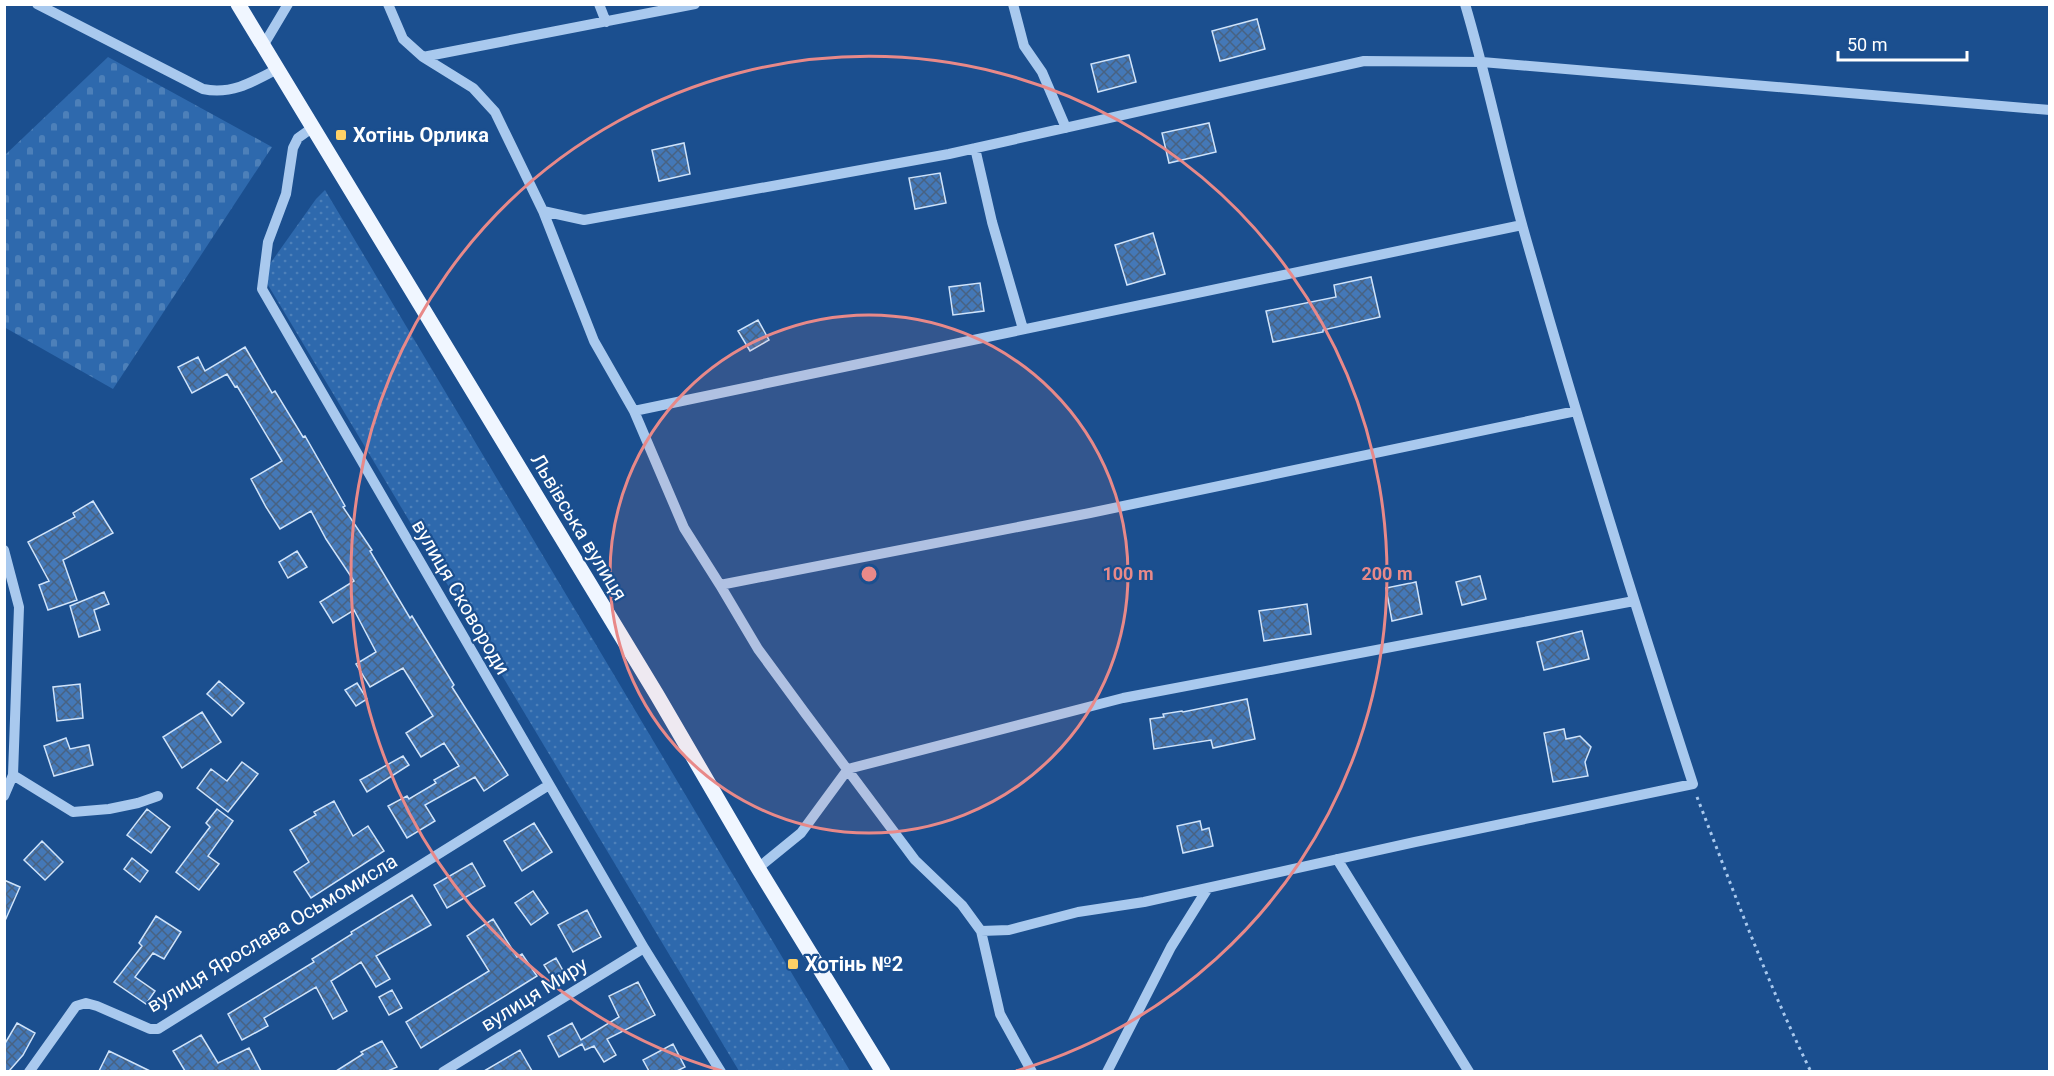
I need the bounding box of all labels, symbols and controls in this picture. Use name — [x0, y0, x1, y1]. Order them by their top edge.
scale bar — [1838, 24, 1967, 62]
text: 50 m — [1847, 34, 1887, 55]
place label: Хотінь Орлика — [353, 123, 489, 147]
marker: Хотінь Орлика — [334, 128, 348, 142]
street label: Львівська вулиця — [526, 449, 632, 605]
street label: вулиця Сковороди — [407, 515, 515, 679]
text: 100 m — [1102, 563, 1154, 584]
text: 200 m — [1361, 563, 1413, 584]
centre of rings — [859, 564, 879, 584]
street label: вулиця Ярослава Осьмомисла — [143, 849, 401, 1017]
street label: вулиця Миру — [476, 951, 592, 1036]
place label: Хотінь №2 — [805, 952, 903, 976]
marker: Хотінь №2 — [786, 957, 800, 971]

